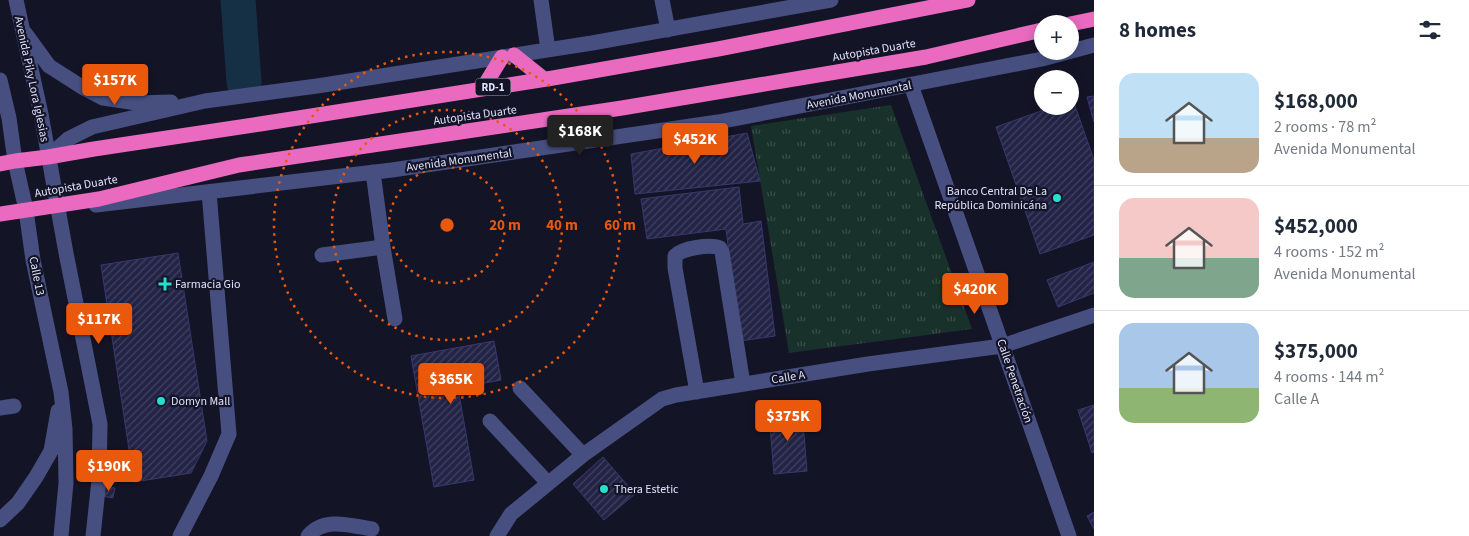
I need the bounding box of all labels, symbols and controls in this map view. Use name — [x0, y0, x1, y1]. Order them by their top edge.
street label: Avenida Piky Lora Iglesias — [10, 15, 53, 143]
map controls — [1034, 15, 1079, 115]
button: + — [1034, 15, 1079, 60]
text: 8 homes — [1119, 15, 1196, 45]
icon: filters — [1416, 16, 1444, 44]
street label: Autopista Duarte — [831, 35, 917, 66]
pin: $157K — [80, 64, 150, 106]
text: $157K — [93, 69, 137, 91]
button: − — [1034, 70, 1079, 115]
street label: Avenida Monumental — [805, 77, 913, 114]
road number: RD-1 — [476, 78, 510, 95]
text: $168,000 — [1274, 86, 1358, 116]
icon: home — [1159, 93, 1219, 153]
street label: Autopista Duarte — [432, 101, 518, 130]
pin: $168K — [545, 114, 615, 157]
text: 2 rooms · 78 m² — [1274, 116, 1376, 138]
text: $168K — [558, 120, 602, 142]
pin: $452K — [660, 122, 730, 165]
text: $452K — [673, 128, 717, 150]
text: Avenida Monumental — [1274, 138, 1416, 160]
street label: Avenida Monumental — [405, 145, 513, 176]
street label: Autopista Duarte — [33, 171, 119, 202]
place label: Banco Central De La República Dominicána — [934, 183, 1047, 214]
marker: Banco Central De La República Dominicána — [1051, 192, 1063, 204]
text: $452,000 — [1274, 211, 1358, 241]
text: 20 m — [489, 215, 521, 236]
text: 40 m — [546, 215, 578, 236]
text: 60 m — [604, 215, 636, 236]
centre of rings — [438, 216, 456, 234]
icon: home — [1159, 218, 1219, 278]
text: 4 rooms · 152 m² — [1274, 241, 1384, 263]
street label: Calle 13 — [24, 255, 49, 297]
text: Avenida Monumental — [1274, 263, 1416, 285]
pin: $420K — [940, 272, 1010, 315]
place label: Farmacia Gio — [175, 276, 240, 293]
marker: Farmacia Gio — [159, 278, 171, 290]
text: $420K — [953, 278, 997, 300]
pin: $117K — [64, 302, 134, 345]
text: $117K — [77, 308, 121, 330]
text: $375,000 — [1274, 336, 1358, 366]
street label: Calle Penetración — [992, 337, 1037, 425]
icon: home — [1159, 343, 1219, 403]
pin: $365K — [416, 362, 486, 405]
street label: Calle A — [770, 366, 807, 389]
text: 4 rooms · 144 m² — [1274, 366, 1384, 388]
text: $365K — [429, 368, 473, 390]
text: Calle A — [1274, 388, 1319, 410]
place label: Domyn Mall — [171, 393, 230, 410]
marker: Domyn Mall — [155, 395, 167, 407]
pin: $375K — [753, 400, 823, 442]
text: $375K — [766, 405, 810, 427]
pin: $190K — [74, 450, 144, 492]
text: $190K — [87, 455, 131, 477]
place label: Thera Estetic — [614, 481, 679, 498]
marker: Thera Estetic — [598, 483, 610, 495]

